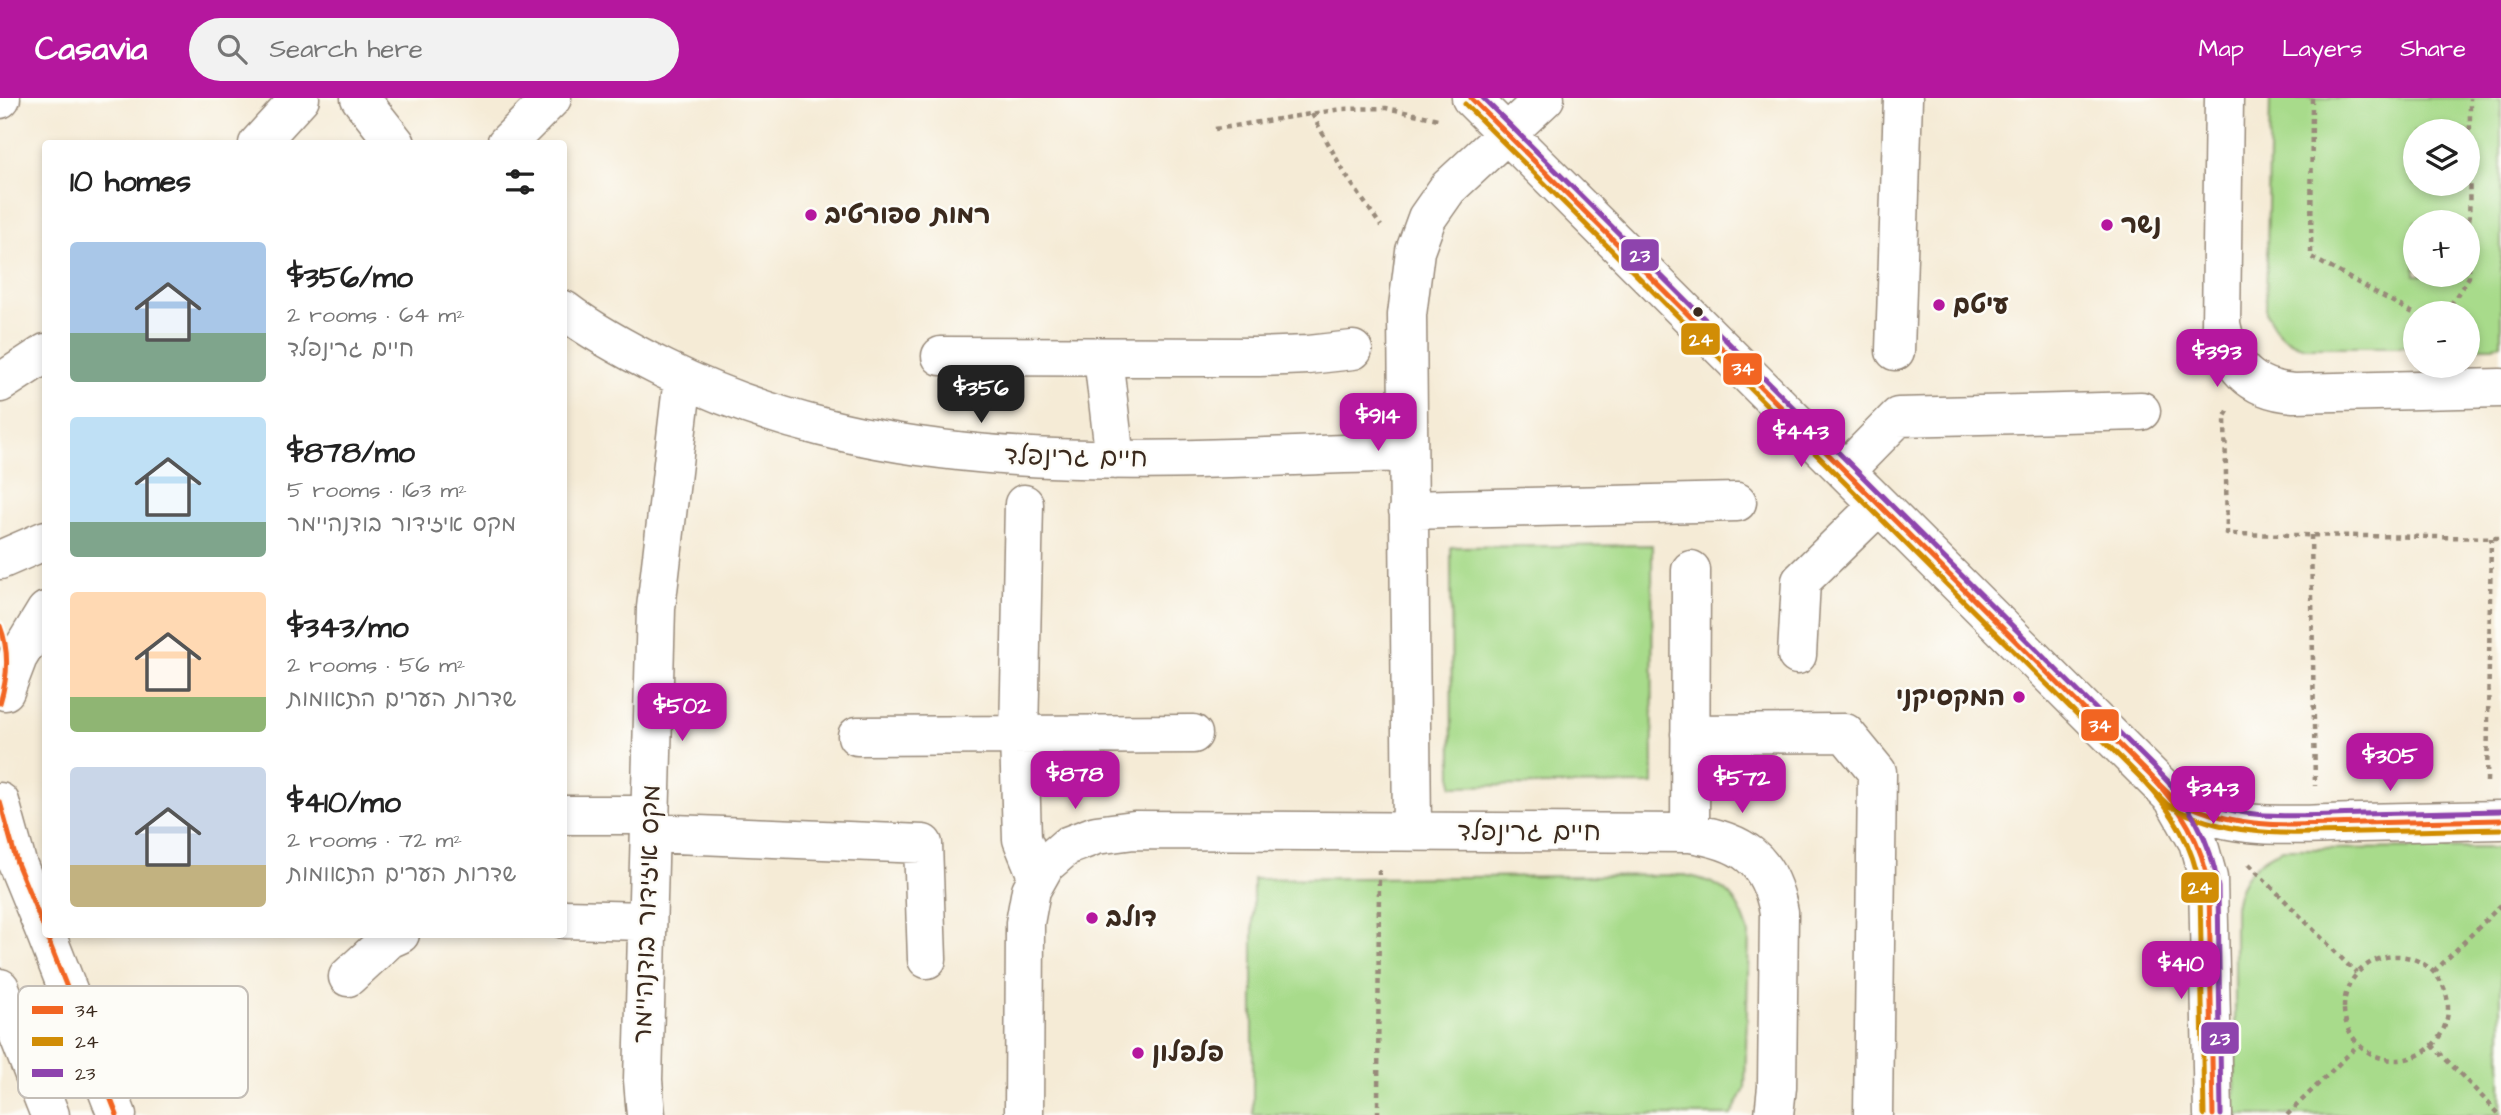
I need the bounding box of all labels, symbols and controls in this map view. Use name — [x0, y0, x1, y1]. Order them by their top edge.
search box — [189, 18, 679, 81]
text: Casavia — [35, 26, 147, 72]
icon: search — [213, 30, 251, 68]
text: Search here — [269, 31, 423, 67]
text: Map — [2199, 32, 2244, 66]
text: Layers — [2282, 32, 2362, 66]
text: Share — [2400, 32, 2466, 66]
map controls — [2403, 119, 2480, 378]
button: layers — [2403, 119, 2480, 196]
text: 10 homes — [70, 161, 191, 203]
icon: filters — [501, 163, 539, 201]
place label: רמות ספורטיב — [824, 197, 991, 233]
marker: רמות ספורטיב — [803, 207, 819, 223]
place label: נשר — [2121, 207, 2162, 243]
button: + — [2403, 210, 2480, 287]
marker: נשר — [2099, 217, 2115, 233]
line badge: 23 — [1620, 238, 1660, 272]
text: 23 — [1629, 243, 1651, 270]
text: $356/mo — [287, 257, 413, 299]
icon: home — [126, 270, 210, 354]
place label: עיטם — [1953, 287, 2009, 323]
marker: עיטם — [1931, 297, 1947, 313]
text: 2 rooms · 64 m² — [287, 299, 465, 331]
button: − — [2403, 301, 2480, 378]
unlabelled marker — [1691, 305, 1705, 319]
line badge: 24 — [1680, 322, 1721, 356]
text: 24 — [1688, 327, 1713, 354]
pin: $393 — [2176, 330, 2258, 389]
text: חיים גרינפלד — [287, 333, 414, 365]
text: $393 — [2192, 336, 2242, 368]
line badge: 34 — [1722, 352, 1763, 386]
text: 34 — [1731, 356, 1754, 383]
pin: $356 — [940, 366, 1022, 425]
text: $356 — [953, 372, 1009, 404]
pin: $914 — [1337, 394, 1419, 453]
text: $914 — [1356, 400, 1400, 432]
pin: $443 — [1760, 410, 1842, 469]
text: $443 — [1773, 416, 1829, 448]
text: $878/mo — [287, 432, 415, 474]
street label: חיים גרינפלד — [1004, 438, 1148, 476]
icon: home — [126, 445, 210, 529]
text: 5 rooms · 163 m² — [287, 474, 467, 506]
text: מקס איזידור בודנהיימר — [287, 508, 516, 540]
text: $343/mo — [287, 607, 409, 649]
icon: home — [126, 620, 210, 704]
text: 2 rooms · 56 m² — [287, 649, 465, 681]
place label: המקסיקני — [1896, 679, 2005, 715]
text: שדרות הערים התאומות — [287, 683, 516, 715]
pin: $502 — [641, 684, 723, 743]
marker: המקסיקני — [2011, 689, 2027, 705]
text: $502 — [654, 690, 710, 722]
line badge: 34 — [2080, 708, 2120, 742]
text: 34 — [2088, 713, 2111, 740]
pin: $305 — [2349, 734, 2431, 793]
text: $305 — [2362, 740, 2418, 772]
pin: $878 — [1034, 752, 1116, 811]
pin: $572 — [1701, 756, 1783, 815]
text: $878 — [1047, 758, 1103, 790]
text: $572 — [1714, 762, 1770, 794]
pin: $343 — [2172, 766, 2254, 826]
text: $343 — [2187, 773, 2239, 805]
text: $410/mo — [287, 782, 401, 824]
street label: מקס איזידור בודנהיימר — [624, 784, 670, 1044]
icon: home — [126, 795, 210, 879]
street label: חיים גרינפלד — [1457, 814, 1601, 850]
text: 2 rooms · 72 m² — [287, 824, 462, 856]
text: שדרות הערים התאומות — [287, 858, 516, 890]
line badge: 24 — [2180, 871, 2220, 904]
text: 24 — [2187, 875, 2212, 902]
place label: דולב — [1105, 900, 1157, 936]
marker: דולב — [1084, 910, 1100, 926]
pin: $410 — [2140, 942, 2222, 1001]
text: $410 — [2158, 948, 2204, 980]
legend — [18, 986, 248, 1098]
text: 34 — [75, 998, 98, 1025]
line badge: 23 — [2200, 1021, 2240, 1055]
text: 23 — [2209, 1026, 2231, 1053]
text: 24 — [75, 1029, 99, 1056]
place label: פלפלון — [1152, 1035, 1224, 1071]
marker: פלפלון — [1130, 1045, 1146, 1061]
text: 23 — [75, 1061, 96, 1088]

